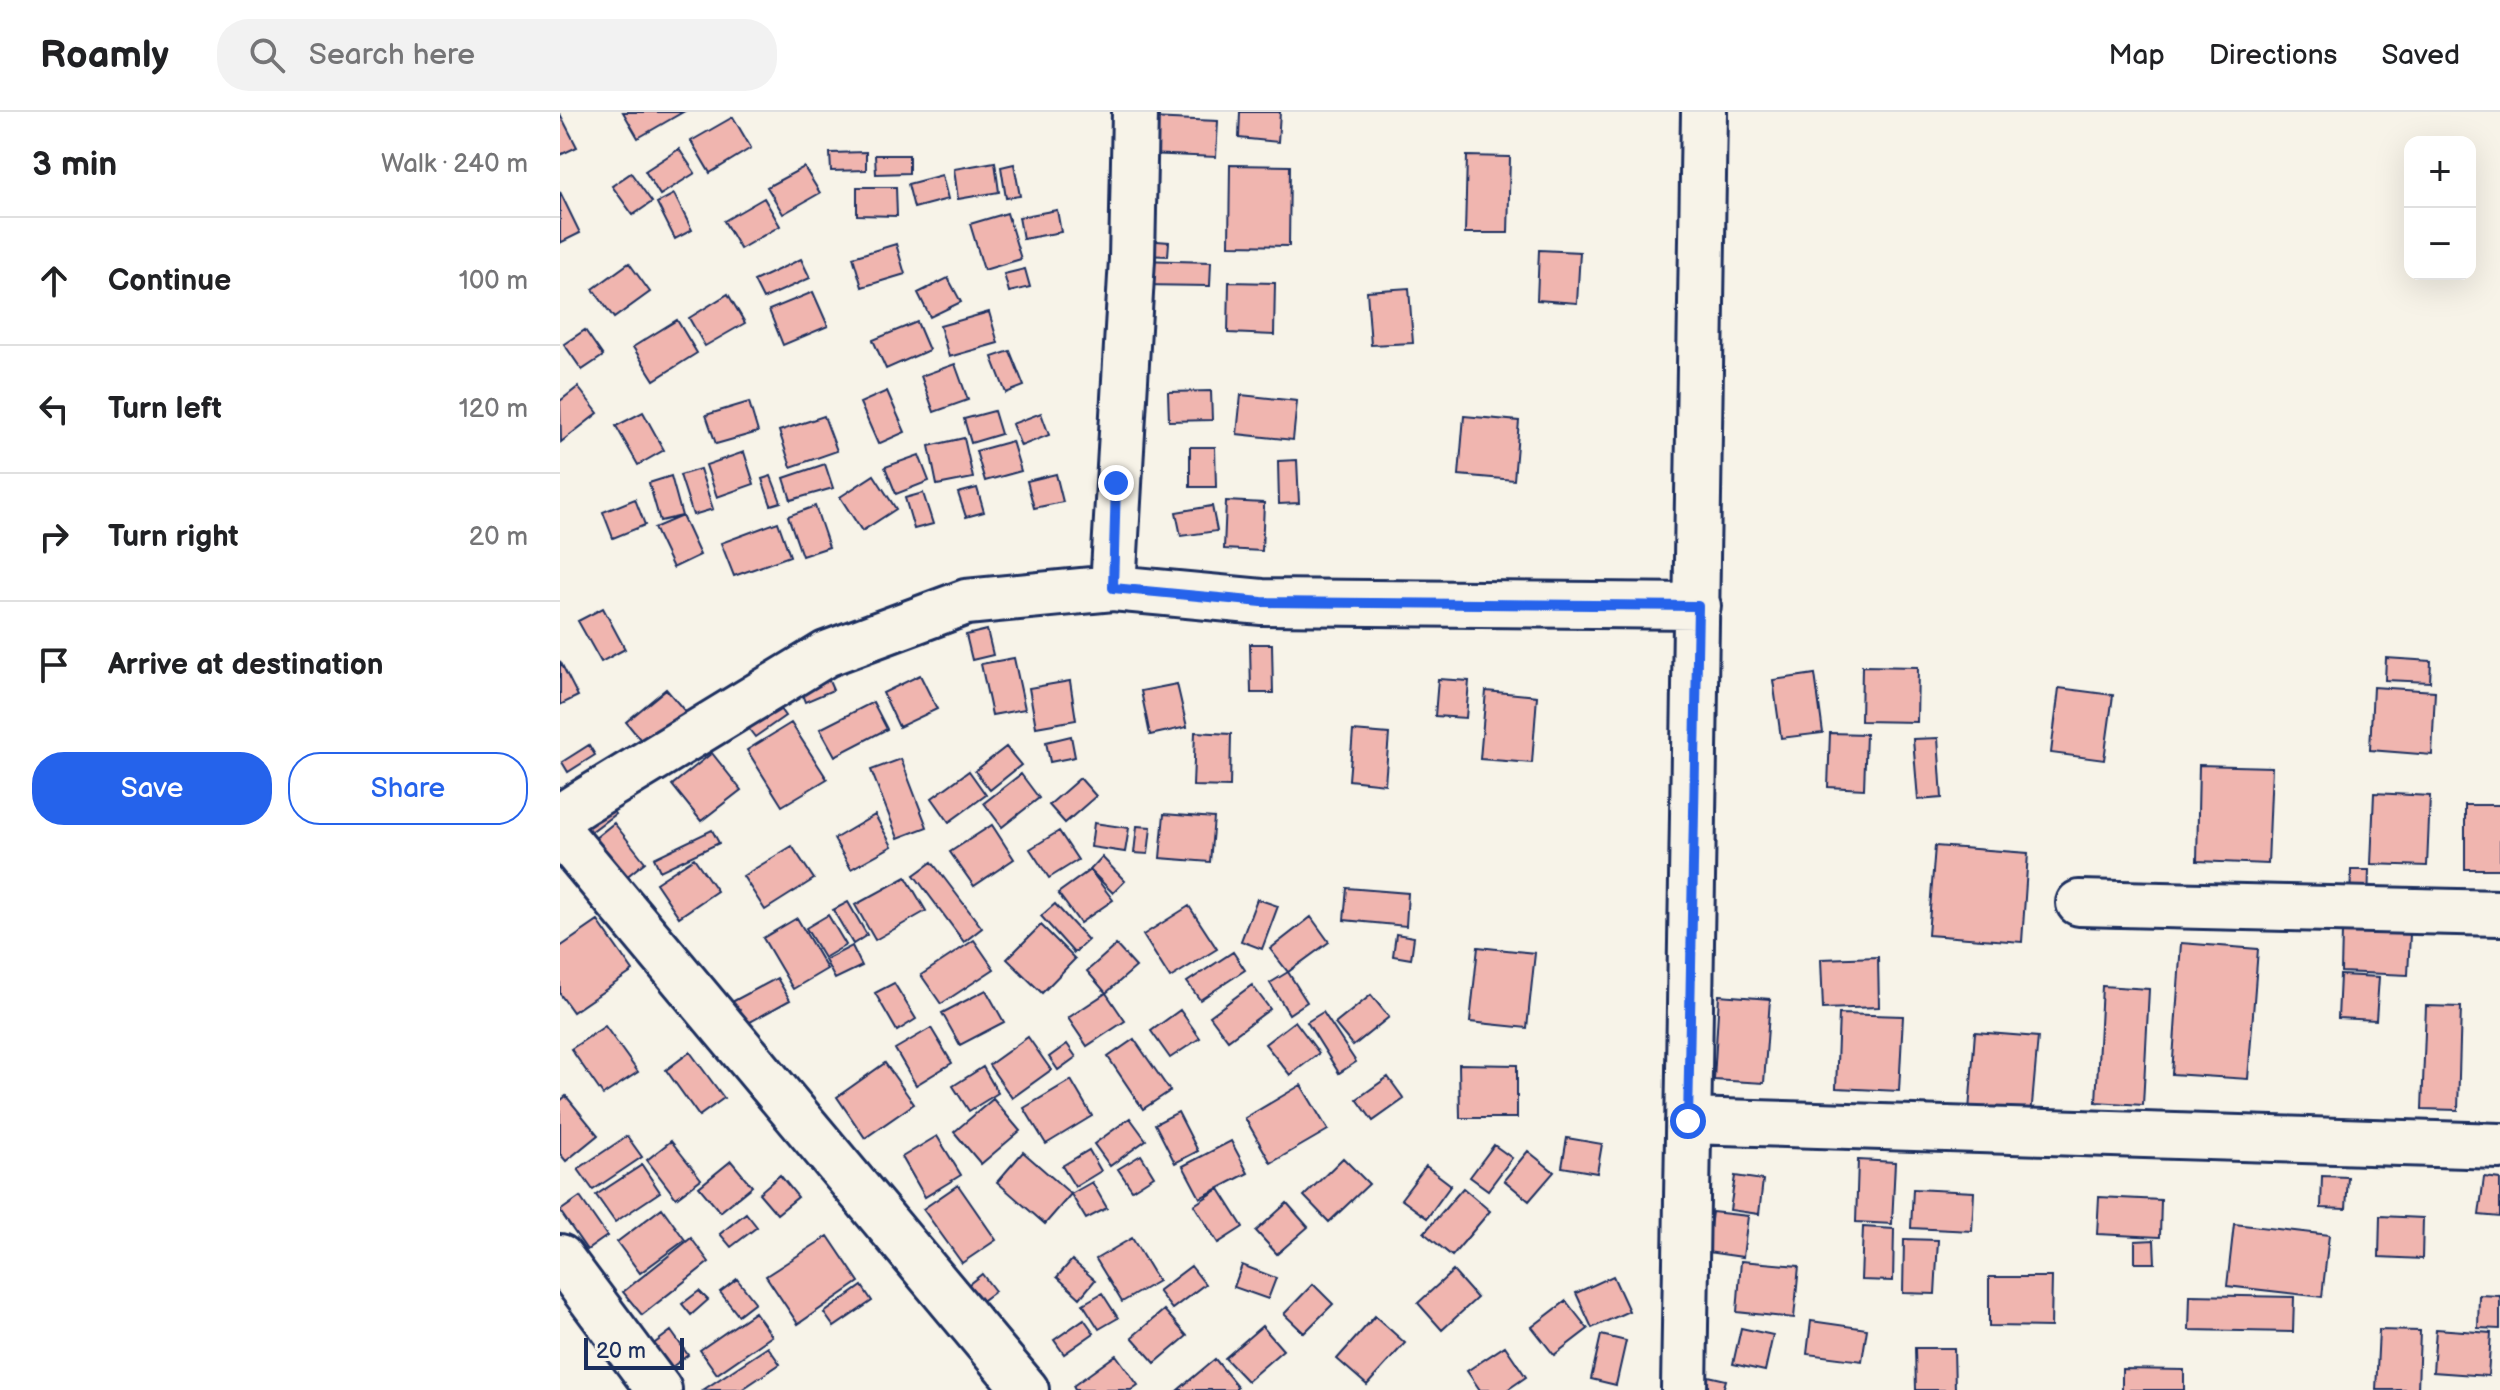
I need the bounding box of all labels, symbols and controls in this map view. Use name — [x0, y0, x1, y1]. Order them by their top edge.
search box — [217, 19, 777, 91]
text: Roamly — [40, 33, 169, 78]
icon: search — [245, 33, 289, 77]
text: Search here — [309, 37, 475, 73]
text: Map — [2108, 39, 2165, 72]
text: Directions — [2209, 39, 2337, 72]
text: Saved — [2381, 39, 2460, 72]
map controls — [2404, 136, 2476, 280]
button: + — [2404, 136, 2476, 208]
text: 3 min — [32, 144, 117, 185]
text: Walk · 240 m — [381, 149, 528, 180]
button: − — [2404, 208, 2476, 280]
icon: ahead — [32, 259, 76, 303]
text: Continue — [108, 263, 231, 299]
text: 100 m — [459, 266, 528, 297]
icon: left — [32, 387, 76, 431]
text: Turn left — [108, 391, 222, 427]
text: 120 m — [459, 394, 528, 425]
route end — [1098, 465, 1134, 501]
icon: right — [32, 515, 76, 559]
text: Turn right — [108, 519, 239, 555]
text: 20 m — [469, 522, 528, 553]
icon: arrive — [32, 643, 76, 687]
text: Arrive at destination — [108, 647, 384, 683]
button: Save — [32, 752, 272, 825]
button: Share — [288, 752, 528, 825]
route start — [1670, 1103, 1706, 1139]
scale bar — [584, 1334, 684, 1370]
text: 20 m — [596, 1338, 646, 1365]

